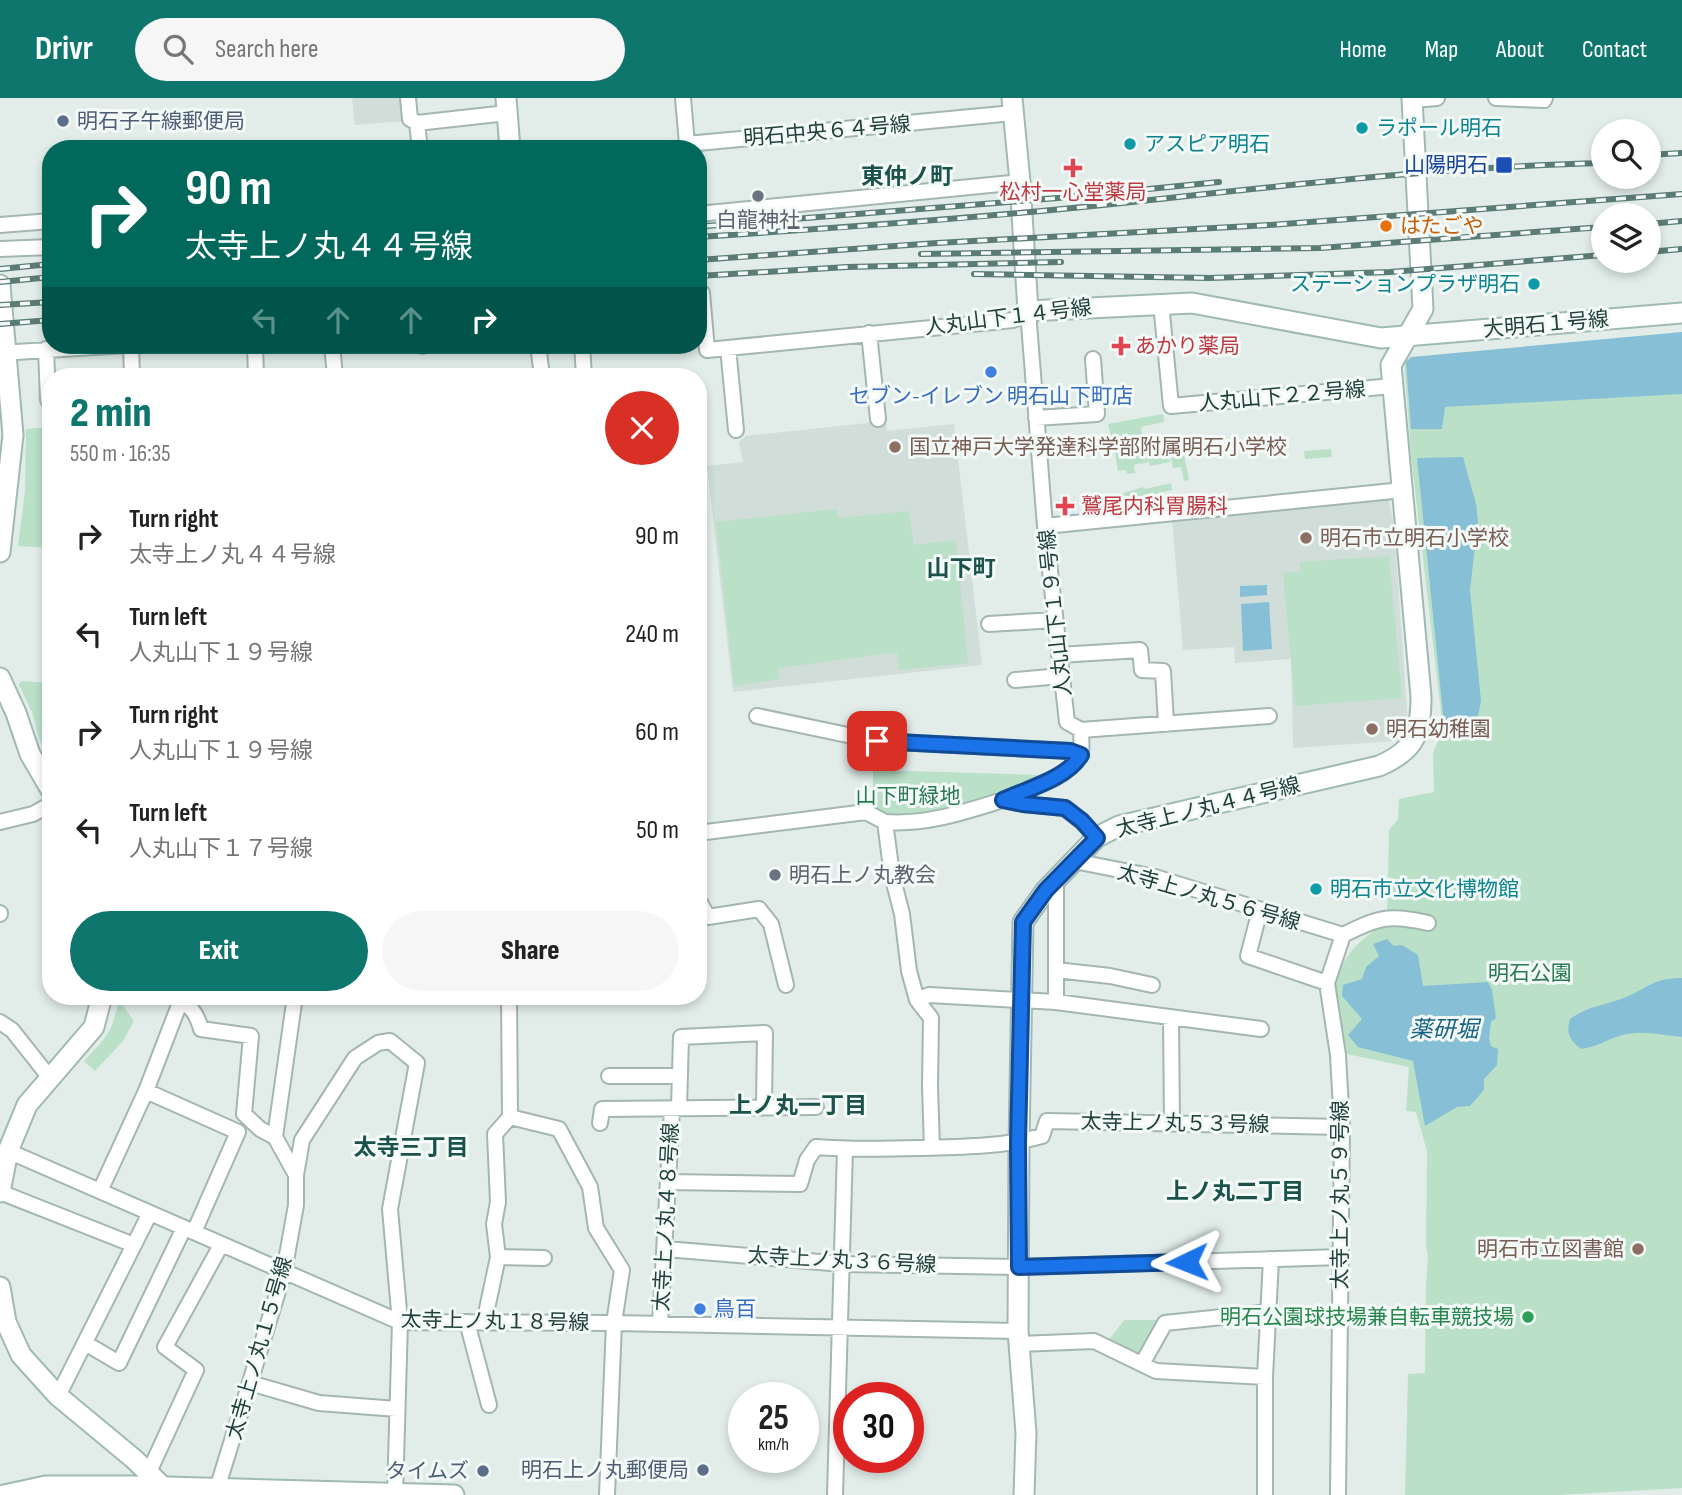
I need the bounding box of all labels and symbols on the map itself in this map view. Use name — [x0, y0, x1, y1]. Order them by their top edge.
place label: 明石子午線郵便局 — [77, 109, 245, 134]
street label: 明石中央６４号線 — [742, 112, 912, 151]
marker: 明石子午線郵便局 — [55, 113, 71, 129]
place label: ラポール明石 — [1376, 116, 1502, 141]
marker: ラポール明石 — [1354, 120, 1370, 136]
place label: アスピア明石 — [1144, 132, 1270, 157]
marker: アスピア明石 — [1122, 136, 1138, 152]
place label: 山陽明石 — [1404, 153, 1488, 178]
marker: 山陽明石 — [1494, 155, 1514, 175]
marker: 松村一心堂薬局 — [1065, 160, 1081, 176]
district label: 東仲ノ町 — [861, 163, 953, 191]
place label: 松村一心堂薬局 — [1000, 180, 1147, 205]
marker: 白龍神社 — [750, 188, 766, 204]
place label: 白龍神社 — [716, 208, 800, 233]
place label: はたごや — [1400, 214, 1484, 239]
marker: はたごや — [1378, 218, 1394, 234]
place label: ステーションプラザ明石 — [1290, 272, 1520, 297]
marker: ステーションプラザ明石 — [1526, 276, 1542, 292]
street label: 人丸山下１４号線 — [923, 295, 1093, 340]
street label: 大明石１号線 — [1482, 307, 1610, 342]
place label: あかり薬局 — [1135, 334, 1240, 359]
marker: あかり薬局 — [1113, 338, 1129, 354]
marker: セブン-イレブン 明石山下町店 — [983, 364, 999, 380]
street label: 人丸山下２２号線 — [1197, 377, 1367, 416]
place label: セブン-イレブン 明石山下町店 — [849, 384, 1133, 409]
place label: 国立神戸大学発達科学部附属明石小学校 — [909, 435, 1287, 460]
marker: 国立神戸大学発達科学部附属明石小学校 — [887, 439, 903, 455]
place label: 鷲尾内科胃腸科 — [1081, 494, 1228, 519]
marker: 鷲尾内科胃腸科 — [1055, 496, 1075, 516]
place label: 明石市立明石小学校 — [1320, 526, 1509, 551]
street label: 人丸山下１９号線 — [1034, 528, 1077, 698]
marker: 明石市立明石小学校 — [1298, 530, 1314, 546]
district label: 山下町 — [927, 555, 996, 583]
pin — [847, 711, 907, 771]
place label: 明石幼稚園 — [1386, 717, 1491, 742]
marker: 明石幼稚園 — [1364, 721, 1380, 737]
street label: 太寺上ノ丸４４号線 — [1113, 772, 1303, 842]
park label: 山下町緑地 — [856, 784, 961, 809]
street label: 太寺上ノ丸５６号線 — [1115, 859, 1303, 936]
place label: 明石上ノ丸教会 — [789, 863, 936, 888]
marker: 明石上ノ丸教会 — [767, 867, 783, 883]
place label: 明石市立文化博物館 — [1330, 877, 1519, 902]
marker: 明石市立文化博物館 — [1308, 881, 1324, 897]
park label: 明石公園 — [1488, 961, 1572, 986]
water label: 薬研堀 — [1410, 1016, 1482, 1044]
district label: 上ノ丸一丁目 — [729, 1092, 867, 1120]
street label: 太寺上ノ丸５９号線 — [1328, 1101, 1353, 1290]
street label: 太寺上ノ丸５３号線 — [1080, 1109, 1270, 1138]
street label: 太寺上ノ丸４８号線 — [649, 1122, 684, 1312]
district label: 太寺三丁目 — [354, 1134, 469, 1162]
district label: 上ノ丸二丁目 — [1166, 1178, 1304, 1206]
position arrow — [1150, 1225, 1224, 1299]
place label: 明石市立図書館 — [1477, 1237, 1624, 1262]
marker: 明石市立図書館 — [1630, 1241, 1646, 1257]
street label: 太寺上ノ丸３６号線 — [747, 1243, 937, 1278]
street label: 太寺上ノ丸１５号線 — [221, 1254, 298, 1442]
place label: 鳥百 — [714, 1297, 756, 1322]
marker: 鳥百 — [692, 1301, 708, 1317]
place label: 明石公園球技場兼自転車競技場 — [1220, 1305, 1514, 1330]
street label: 太寺上ノ丸１８号線 — [400, 1307, 590, 1336]
marker: 明石公園球技場兼自転車競技場 — [1520, 1309, 1536, 1325]
speed limit sign: 30 — [833, 1382, 924, 1473]
place label: 明石上ノ丸郵便局 — [521, 1458, 689, 1483]
place label: タイムズ — [385, 1459, 469, 1484]
marker: 明石上ノ丸郵便局 — [695, 1462, 711, 1478]
marker: タイムズ — [475, 1463, 491, 1479]

